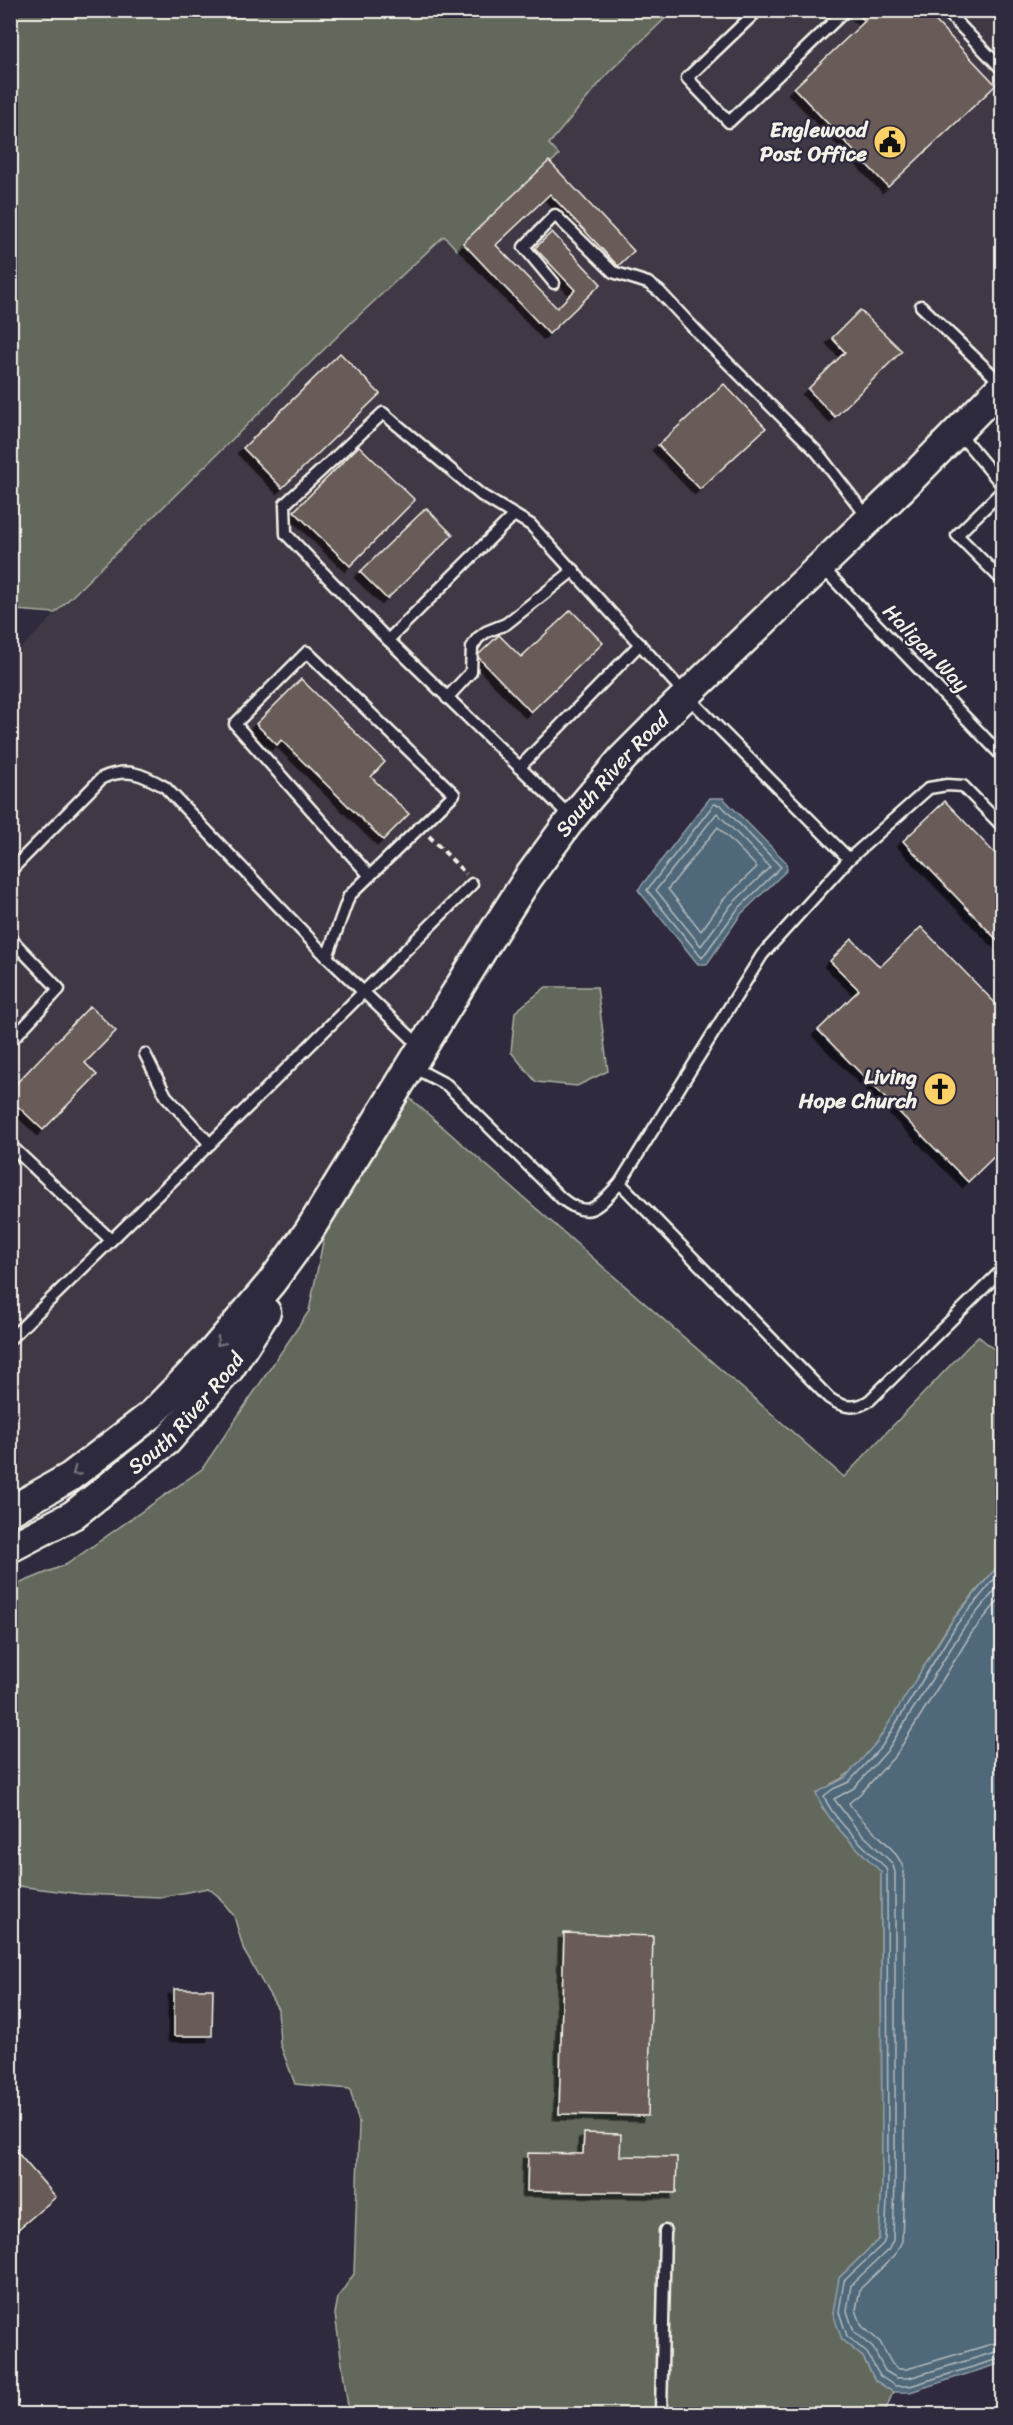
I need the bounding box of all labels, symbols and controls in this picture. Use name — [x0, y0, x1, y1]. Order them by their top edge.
place label: Englewood Post Office — [760, 111, 869, 173]
public building icon: Englewood Post Office — [872, 124, 908, 160]
street label: Haligan Way — [873, 594, 979, 702]
street label: South River Road — [545, 701, 680, 845]
place label: Living Hope Church — [798, 1058, 917, 1120]
church icon: Living Hope Church — [922, 1071, 958, 1107]
one-way arrow — [217, 1336, 228, 1347]
street label: South River Road — [119, 1342, 256, 1484]
one-way arrow — [71, 1465, 82, 1476]

